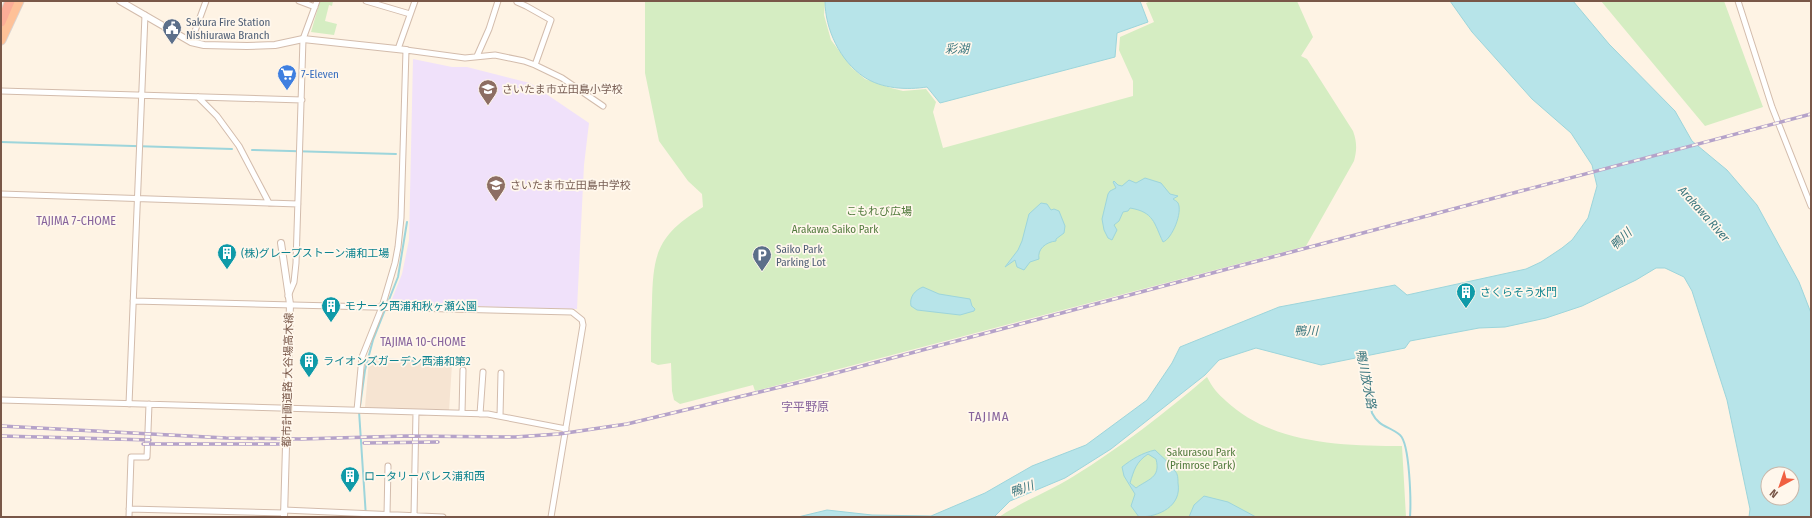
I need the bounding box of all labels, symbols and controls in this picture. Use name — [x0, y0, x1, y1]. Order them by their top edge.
place label: Sakura Fire Station Nishiurawa Branch — [186, 16, 270, 42]
public building icon: Sakura Fire Station Nishiurawa Branch — [161, 17, 183, 45]
water label: 彩湖 — [945, 42, 971, 56]
supermarket icon: 7-Eleven — [276, 63, 298, 91]
place label: 7-Eleven — [301, 68, 339, 81]
school or university icon: さいたま市立田島小学校 — [477, 78, 499, 106]
place label: さいたま市立田島小学校 — [502, 83, 623, 96]
school or university icon: さいたま市立田島中学校 — [485, 174, 507, 202]
place label: さいたま市立田島中学校 — [510, 179, 631, 192]
water label: Arakawa River — [1675, 183, 1733, 245]
park label: こもれび広場 — [846, 205, 912, 218]
district label: TAJIMA 7-CHOME — [36, 214, 116, 228]
park label: Arakawa Saiko Park — [792, 223, 879, 236]
water label: 鴨川 — [1607, 224, 1636, 252]
building icon: (株)グレープストーン浦和工場 — [216, 242, 238, 270]
place label: Saiko Park Parking Lot — [776, 243, 826, 269]
parking icon: Saiko Park Parking Lot — [751, 244, 773, 272]
place label: (株)グレープストーン浦和工場 — [241, 247, 389, 260]
building icon: さくらそう水門 — [1455, 281, 1477, 309]
place label: さくらそう水門 — [1480, 286, 1557, 299]
building icon: モナーク西浦和秋ヶ瀬公園 — [320, 295, 342, 323]
place label: モナーク西浦和秋ヶ瀬公園 — [345, 300, 477, 313]
street label: 都市計画道路 大谷場高木線 — [280, 313, 296, 447]
water label: 鴨川 — [1294, 324, 1320, 338]
district label: TAJIMA 10-CHOME — [380, 335, 466, 349]
water label: 鴨川放水路 — [1353, 348, 1379, 411]
building icon: ライオンズガーデン西浦和第2 — [298, 350, 320, 378]
place label: ライオンズガーデン西浦和第2 — [323, 355, 471, 368]
district label: 字平野原 — [781, 400, 829, 414]
district label: TAJIMA — [968, 409, 1010, 424]
park label: Sakurasou Park (Primrose Park) — [1167, 446, 1236, 472]
building icon: ロータリーパレス浦和西 — [339, 465, 361, 493]
north arrow — [1760, 466, 1800, 506]
place label: ロータリーパレス浦和西 — [364, 470, 485, 483]
water label: 鴨川 — [1008, 478, 1038, 500]
text: N — [1767, 486, 1781, 500]

